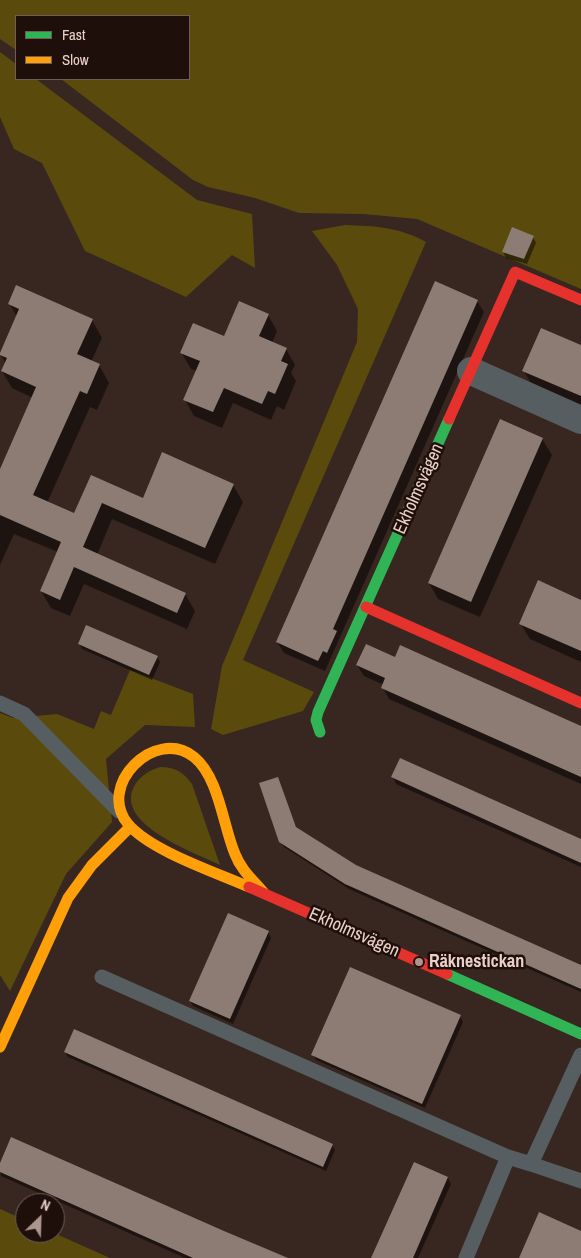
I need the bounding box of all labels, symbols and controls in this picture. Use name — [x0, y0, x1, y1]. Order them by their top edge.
legend — [15, 15, 190, 80]
text: Fast — [62, 24, 85, 45]
text: Slow — [62, 49, 89, 70]
street label: Ekholmsvägen — [389, 440, 449, 538]
street label: Ekholmsvägen — [305, 903, 403, 963]
place label: Räknestickan — [429, 951, 524, 973]
marker: Räknestickan — [413, 956, 425, 968]
north arrow — [15, 1193, 65, 1243]
text: N — [38, 1195, 53, 1215]

